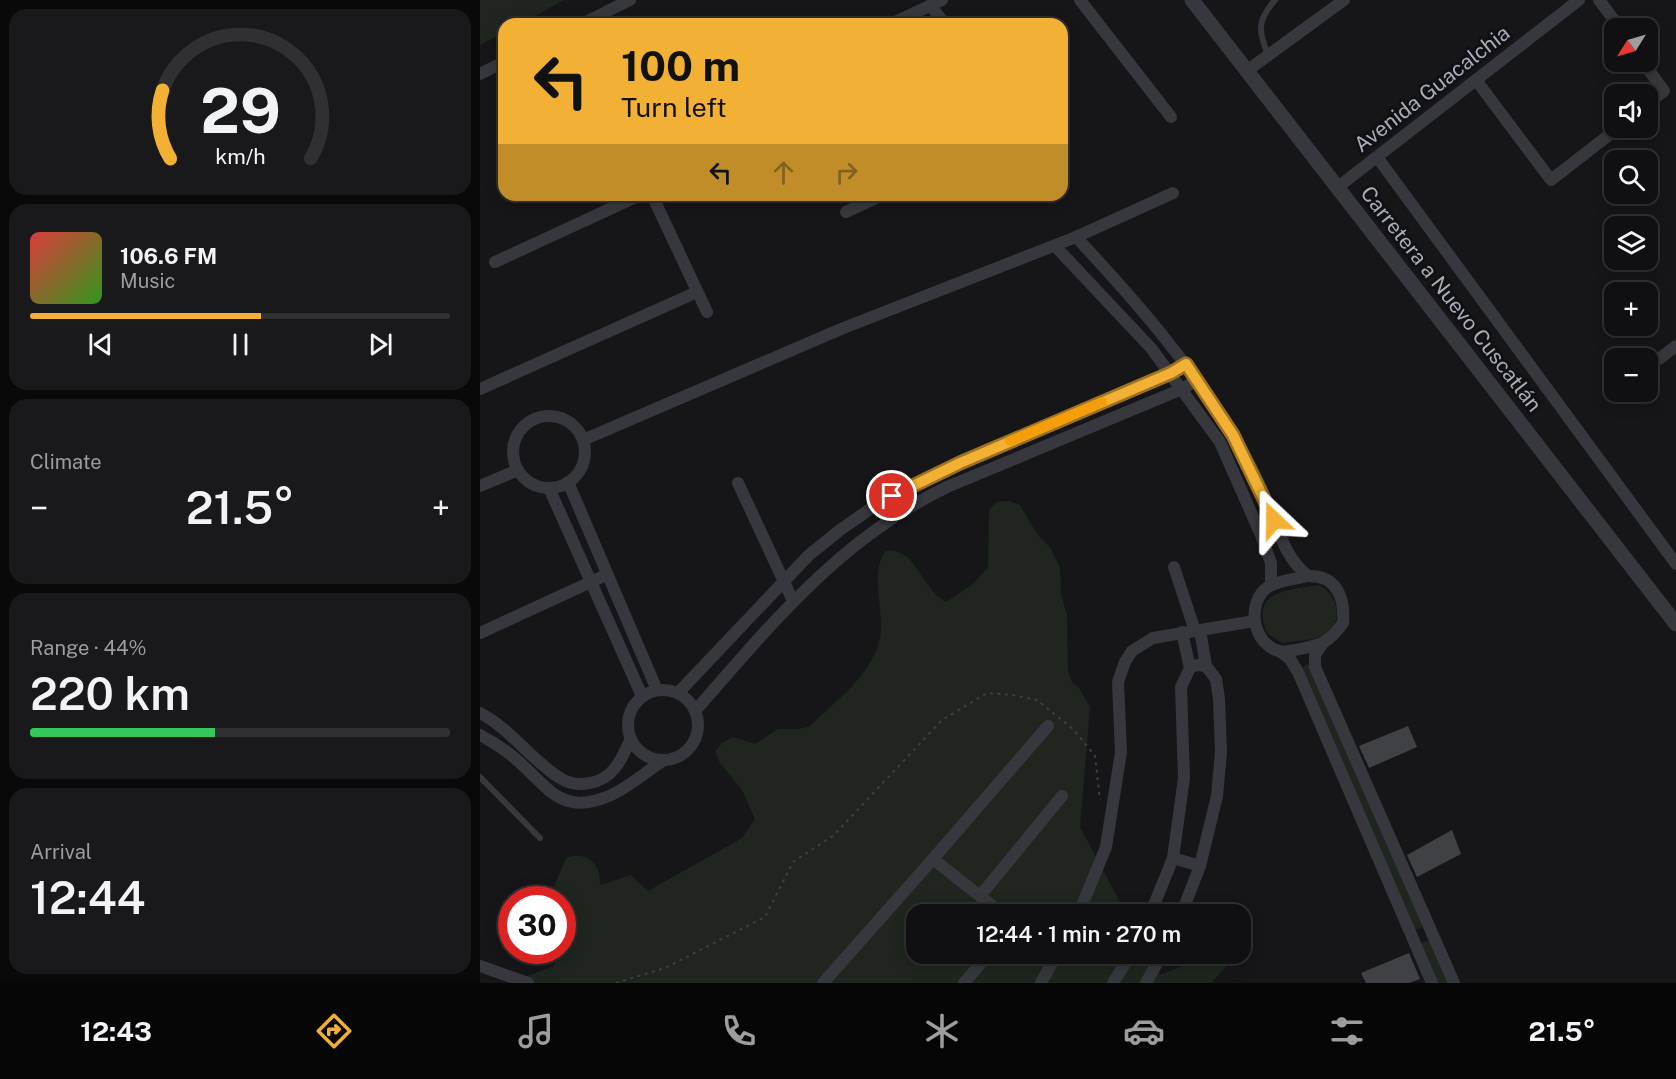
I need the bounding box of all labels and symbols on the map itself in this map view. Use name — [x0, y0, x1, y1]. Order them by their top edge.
north arrow — [1604, 18, 1658, 72]
street label: Avenida Guacalchia — [1349, 20, 1514, 157]
street label: Carretera a Nuevo Cuscatlán — [1356, 181, 1547, 416]
pin — [866, 470, 917, 521]
position arrow — [1242, 488, 1306, 552]
speed limit sign: 30 — [498, 886, 576, 964]

